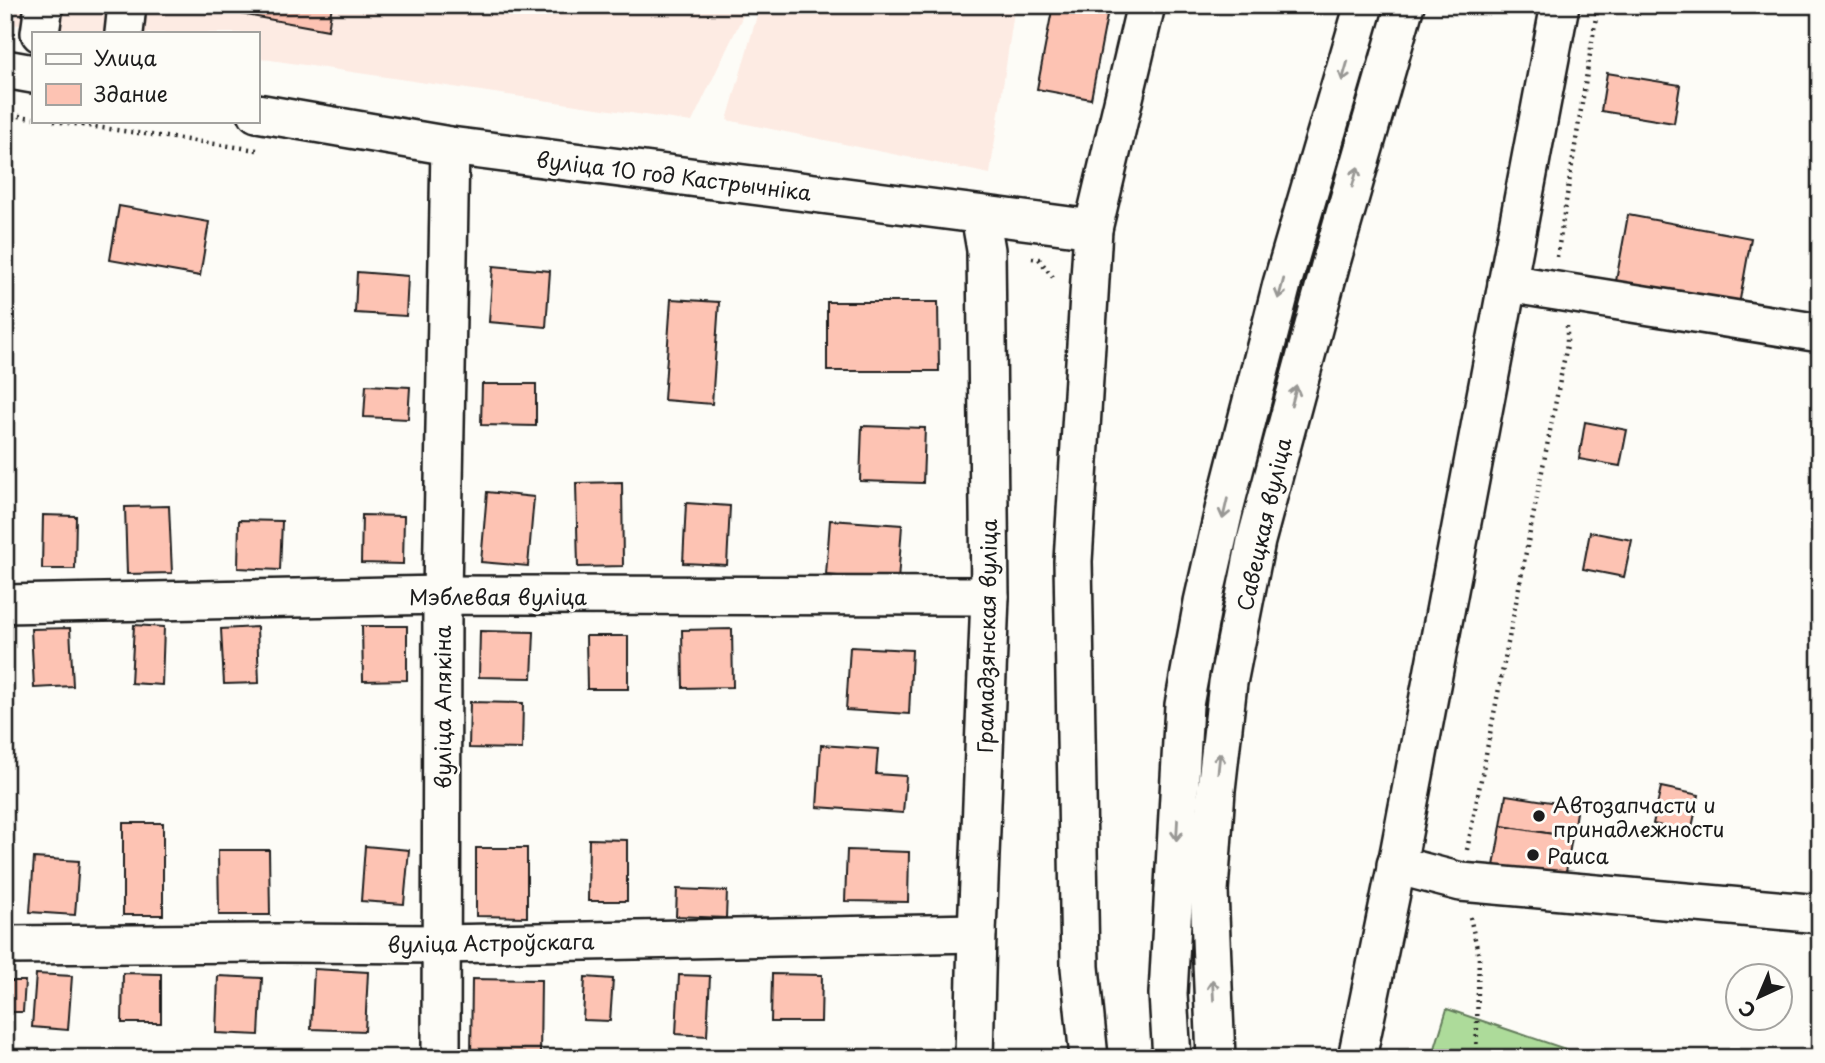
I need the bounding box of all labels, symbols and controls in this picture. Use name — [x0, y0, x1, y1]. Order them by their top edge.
legend — [32, 32, 259, 122]
text: Улица — [94, 41, 157, 73]
one-way arrow — [1338, 59, 1351, 81]
text: Здание — [94, 77, 168, 109]
street label: вуліца 10 год Кастрычніка — [535, 142, 813, 208]
one-way arrow — [1350, 166, 1363, 188]
one-way arrow — [1274, 277, 1287, 300]
one-way arrow — [1289, 386, 1302, 408]
street label: Савецкая вуліца — [1227, 434, 1299, 614]
one-way arrow — [1218, 498, 1231, 520]
street label: Грамадзянская вуліца — [968, 518, 1004, 753]
street label: Мэблевая вуліца — [409, 580, 587, 612]
street label: вуліца Апякіна — [426, 625, 458, 789]
one-way arrow — [1212, 752, 1225, 774]
place label: Автозапчасти и принадлежности — [1553, 788, 1724, 844]
marker: Автозапчасти и принадлежности — [1531, 808, 1547, 824]
one-way arrow — [1170, 819, 1183, 842]
place label: Раиса — [1547, 839, 1610, 871]
marker: Раиса — [1525, 847, 1541, 863]
street label: вуліца Астроўскага — [387, 924, 595, 960]
north arrow — [1724, 962, 1794, 1032]
one-way arrow — [1207, 978, 1220, 1001]
text: С — [1732, 995, 1761, 1025]

